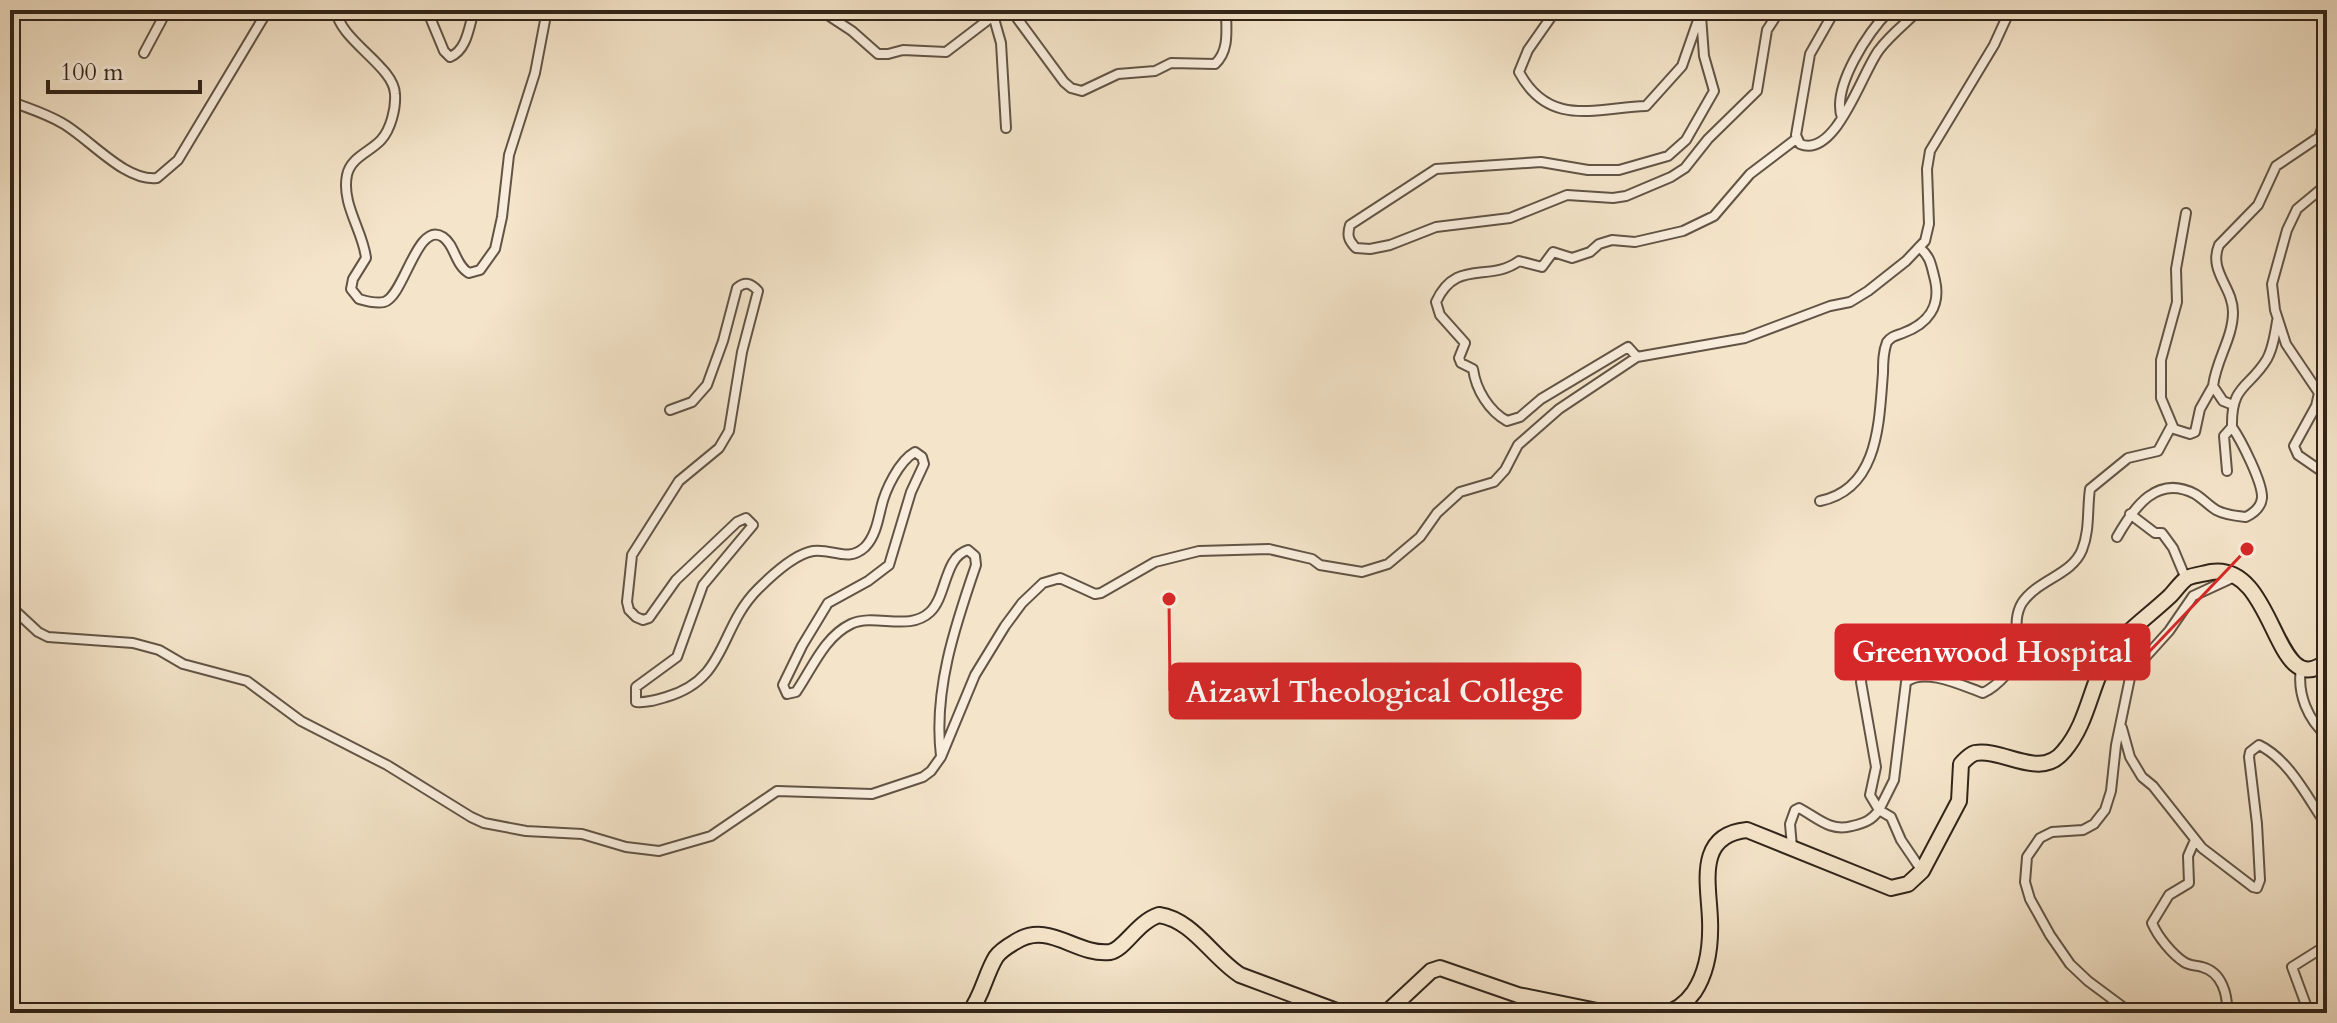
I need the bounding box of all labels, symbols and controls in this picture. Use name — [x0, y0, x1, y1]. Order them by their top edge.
scale bar — [48, 44, 200, 94]
text: 100 m — [60, 56, 124, 89]
callout: Greenwood Hospital — [1836, 625, 2149, 679]
text: Greenwood Hospital — [1852, 632, 2132, 673]
callout: Aizawl Theological College — [1170, 664, 1580, 718]
text: Aizawl Theological College — [1186, 672, 1564, 713]

